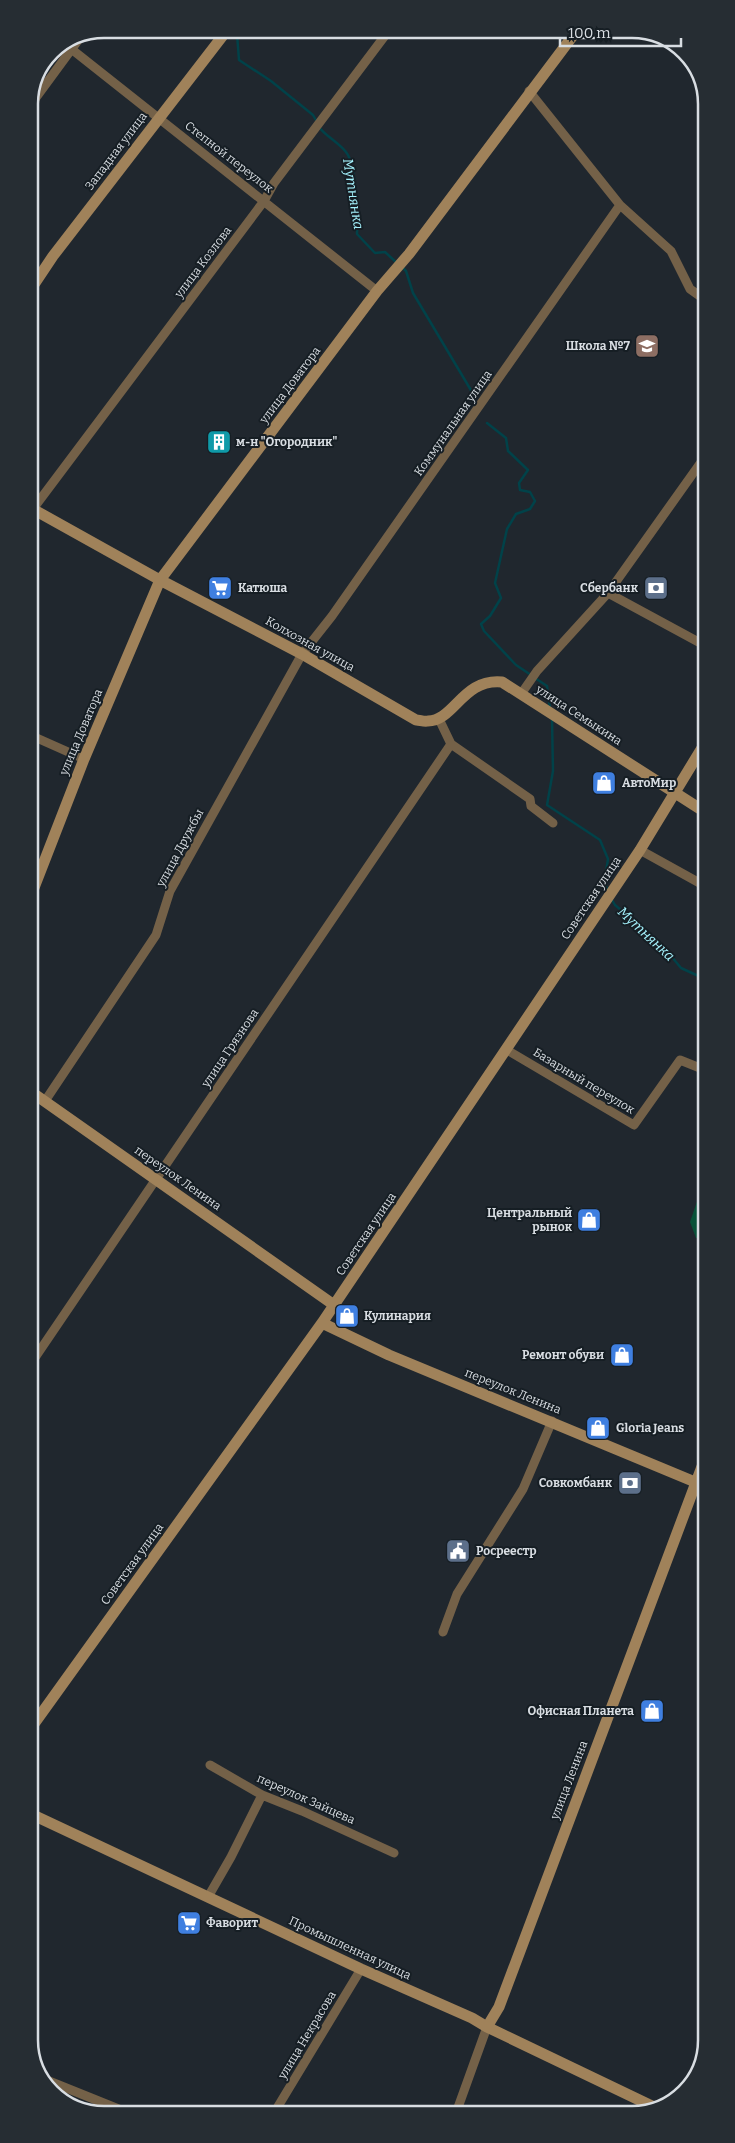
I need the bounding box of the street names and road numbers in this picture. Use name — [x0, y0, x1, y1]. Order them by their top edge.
street label: Западная улица — [82, 109, 150, 193]
street label: Степной переулок — [182, 118, 276, 196]
street label: улица Козлова — [171, 223, 235, 301]
street label: улица Доватора — [256, 344, 324, 427]
street label: Коммунальная улица — [411, 367, 495, 479]
street label: Колхозная улица — [263, 614, 357, 674]
street label: улица Семыкина — [533, 681, 625, 748]
street label: улица Доватора — [56, 686, 106, 778]
street label: улица Дружбы — [153, 806, 207, 890]
street label: Советская улица — [558, 853, 624, 942]
street label: улица Грязнова — [198, 1006, 262, 1091]
street label: Базарный переулок — [531, 1045, 637, 1117]
street label: переулок Ленина — [132, 1143, 224, 1213]
street label: Советская улица — [333, 1189, 399, 1278]
street label: переулок Ленина — [463, 1365, 564, 1417]
street label: Советская улица — [98, 1520, 166, 1607]
street label: улица Ленина — [547, 1738, 591, 1822]
street label: переулок Зайцева — [255, 1771, 358, 1827]
street label: Промышленная улица — [287, 1914, 414, 1983]
street label: улица Некрасова — [275, 1988, 339, 2083]

